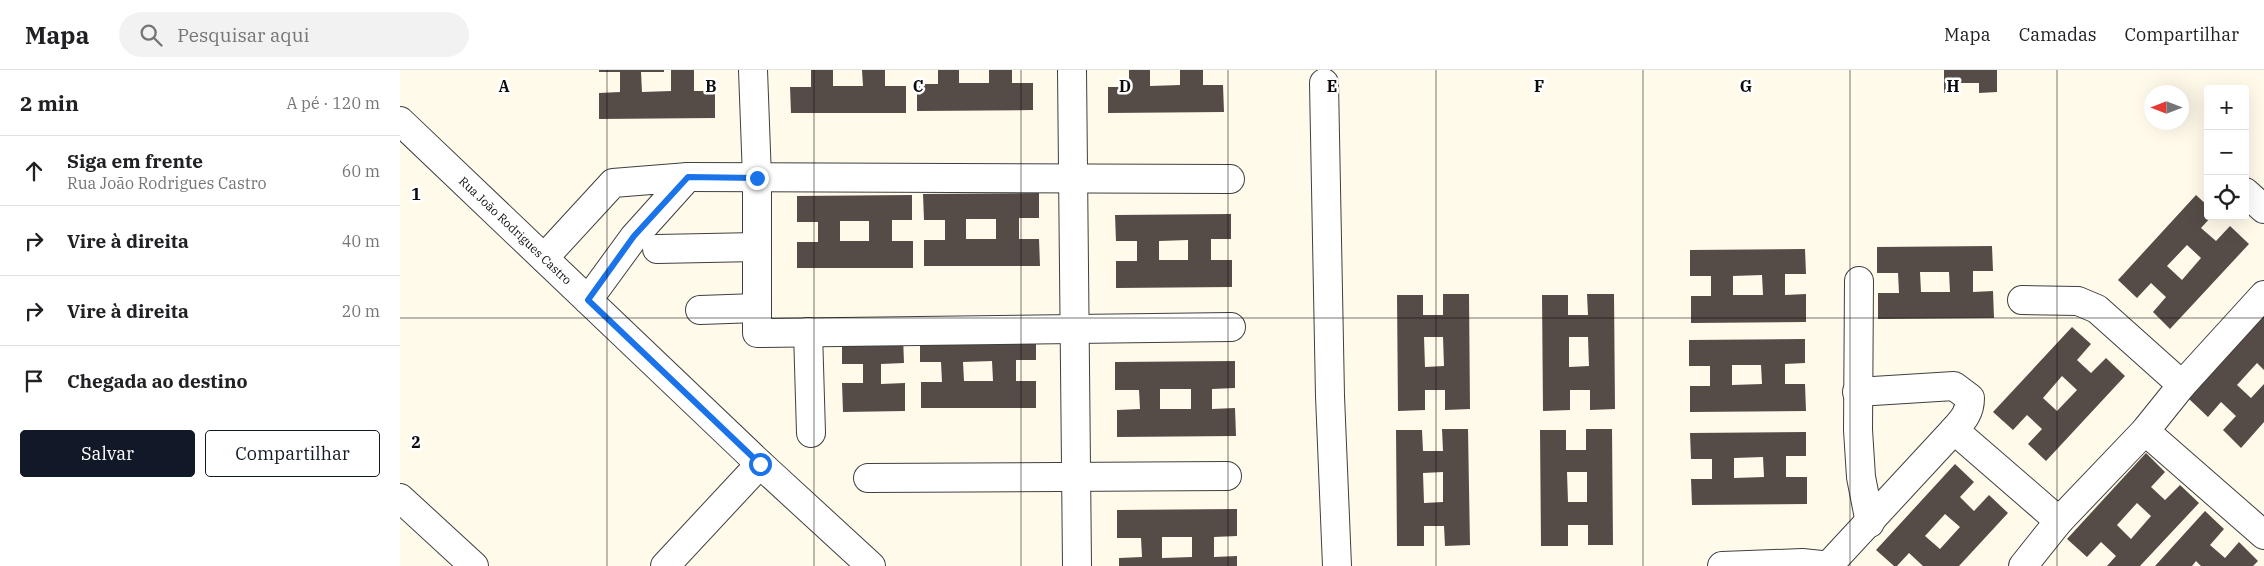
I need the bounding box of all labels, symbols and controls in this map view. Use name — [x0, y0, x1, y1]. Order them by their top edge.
search box — [119, 12, 469, 57]
text: Mapa — [25, 19, 89, 51]
icon: search — [137, 21, 165, 49]
text: Pesquisar aqui — [177, 23, 309, 47]
text: Mapa — [1944, 23, 1991, 46]
text: Camadas — [2019, 23, 2097, 46]
text: Compartilhar — [2125, 23, 2239, 46]
text: A — [498, 76, 510, 96]
text: B — [705, 76, 717, 96]
text: C — [913, 76, 923, 96]
text: D — [1119, 76, 1131, 96]
text: E — [1327, 76, 1337, 96]
text: F — [1534, 76, 1544, 96]
text: G — [1740, 76, 1752, 96]
text: H — [1947, 76, 1960, 96]
north arrow — [2144, 85, 2189, 130]
map controls — [2204, 85, 2249, 220]
button: + — [2204, 85, 2249, 130]
text: 2 min — [20, 89, 79, 117]
text: A pé · 120 m — [286, 93, 380, 113]
button: − — [2204, 130, 2249, 175]
text: Siga em frente — [67, 149, 203, 173]
icon: ahead — [20, 157, 48, 185]
text: 60 m — [342, 161, 380, 181]
route end — [746, 167, 769, 190]
text: Rua João Rodrigues Castro — [67, 173, 267, 193]
street label: Rua João Rodrigues Castro — [456, 173, 575, 288]
button: locate — [2204, 175, 2249, 220]
text: 1 — [411, 184, 421, 204]
icon: right — [20, 227, 48, 255]
text: Vire à direita — [67, 229, 189, 253]
text: 40 m — [342, 231, 380, 251]
icon: right — [20, 297, 48, 325]
text: Vire à direita — [67, 299, 189, 323]
text: 20 m — [342, 301, 380, 321]
icon: arrive — [20, 367, 48, 395]
text: Chegada ao destino — [67, 369, 248, 393]
button: Salvar — [20, 430, 195, 477]
button: Compartilhar — [205, 430, 380, 477]
text: 2 — [411, 432, 421, 452]
route start — [749, 453, 772, 476]

